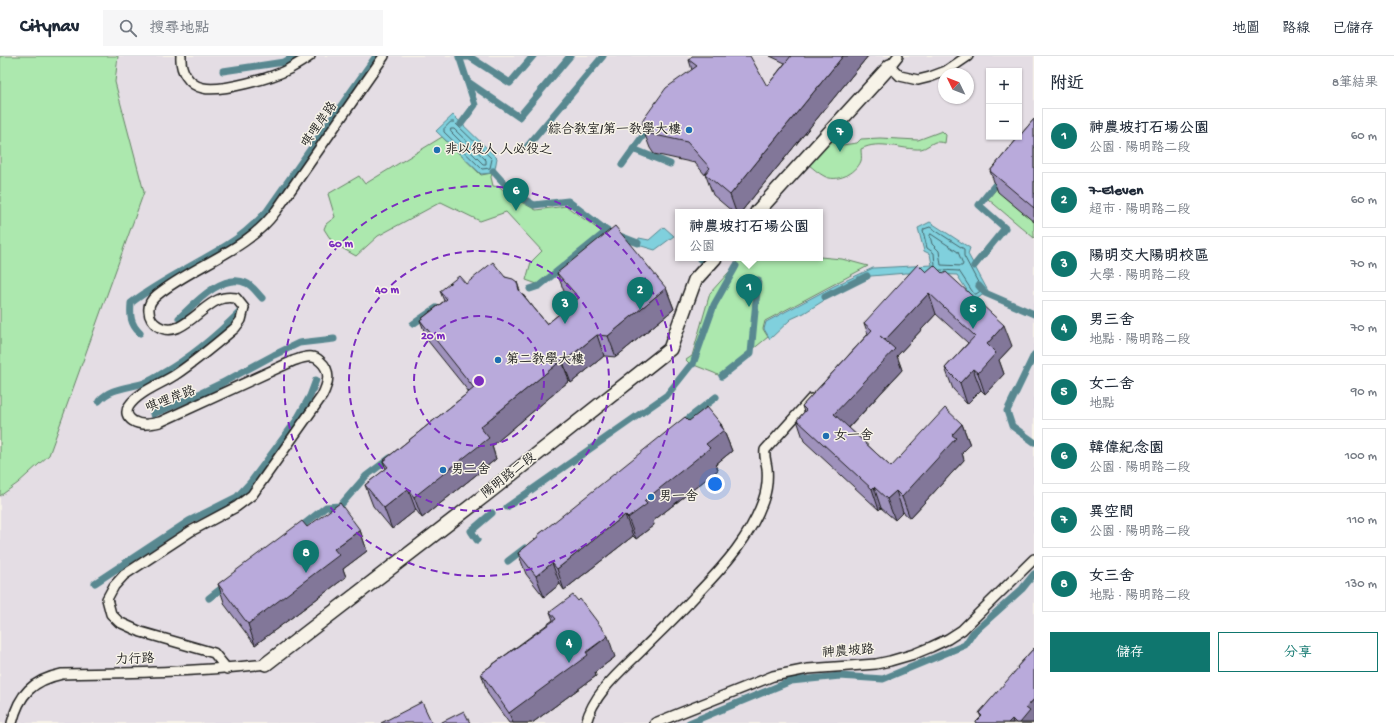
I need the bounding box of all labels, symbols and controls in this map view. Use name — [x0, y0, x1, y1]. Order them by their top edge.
search box — [103, 10, 383, 46]
text: Citynav — [20, 16, 79, 39]
icon: search — [117, 17, 139, 39]
text: 搜尋地點 — [149, 20, 210, 38]
text: 地圖 — [1232, 21, 1260, 38]
text: 路線 — [1282, 21, 1310, 38]
text: 已儲存 — [1332, 21, 1374, 38]
north arrow — [938, 68, 974, 104]
map controls — [986, 68, 1022, 140]
button: + — [986, 68, 1022, 104]
text: 附近 — [1050, 75, 1084, 95]
text: 8筆結果 — [1332, 76, 1378, 91]
street label: 唭哩岸路 — [298, 99, 341, 151]
button: − — [986, 104, 1022, 140]
pin: 7 — [827, 119, 853, 152]
text: 神農坡打石場公園 — [1089, 120, 1209, 138]
place label: 綜合教室/第一教學大樓 — [548, 121, 681, 138]
marker: 綜合教室/第一教學大樓 — [684, 125, 694, 135]
text: 1 — [1061, 129, 1067, 144]
text: 60 m — [1351, 129, 1377, 144]
text: 公園 · 陽明路二段 — [1089, 141, 1190, 156]
place label: 非以役人 人必役之 — [445, 142, 552, 158]
marker: 非以役人 人必役之 — [432, 145, 442, 155]
pin: 6 — [503, 178, 529, 211]
text: 7-Eleven — [1089, 182, 1143, 200]
text: 2 — [1061, 193, 1067, 208]
text: 60 m — [1351, 193, 1377, 208]
text: 超市 · 陽明路二段 — [1089, 203, 1190, 218]
popup — [675, 209, 823, 261]
text: 神農坡打石場公園 — [689, 219, 809, 237]
text: 60 m — [329, 238, 354, 252]
text: 公園 — [689, 240, 715, 255]
text: 陽明交大陽明校區 — [1089, 248, 1209, 266]
text: 3 — [1061, 257, 1067, 272]
text: 70 m — [1351, 257, 1377, 272]
text: 大學 · 陽明路二段 — [1089, 269, 1190, 284]
pin: 1 — [736, 274, 762, 307]
pin: 2 — [627, 277, 653, 310]
text: 40 m — [374, 284, 399, 298]
pin: 3 — [552, 291, 578, 324]
pin: 5 — [960, 296, 986, 329]
text: 男三舍 — [1089, 312, 1134, 330]
text: 4 — [1061, 321, 1067, 336]
text: 70 m — [1351, 321, 1377, 336]
text: 20 m — [421, 330, 446, 344]
text: 地點 · 陽明路二段 — [1089, 333, 1190, 348]
place label: 第二教學大樓 — [506, 351, 584, 368]
marker: 第二教學大樓 — [493, 355, 503, 365]
centre of rings — [472, 374, 486, 388]
text: 女二舍 — [1089, 376, 1134, 394]
street label: 唭哩岸路 — [144, 383, 198, 416]
text: 5 — [1061, 385, 1067, 400]
text: 90 m — [1351, 385, 1377, 400]
text: 地點 — [1089, 397, 1115, 412]
place label: 女一舍 — [834, 428, 873, 444]
marker: 女一舍 — [821, 431, 831, 441]
text: 韓偉紀念園 — [1089, 440, 1164, 458]
street label: 陽明路二段 — [478, 449, 539, 502]
text: 6 — [1061, 449, 1067, 464]
text: 100 m — [1345, 449, 1377, 464]
text: 公園 · 陽明路二段 — [1089, 461, 1190, 476]
place label: 男二舍 — [451, 462, 490, 478]
marker: 男二舍 — [438, 465, 448, 475]
your location — [705, 474, 725, 494]
place label: 男一舍 — [659, 489, 698, 505]
marker: 男一舍 — [646, 492, 656, 502]
text: 異空間 — [1089, 504, 1134, 522]
text: 7 — [1061, 513, 1067, 528]
text: 110 m — [1347, 513, 1377, 528]
text: 公園 · 陽明路二段 — [1089, 525, 1190, 540]
pin: 8 — [293, 540, 319, 573]
text: 女三舍 — [1089, 568, 1134, 586]
text: 8 — [1060, 577, 1068, 592]
text: 130 m — [1345, 577, 1377, 592]
text: 地點 · 陽明路二段 — [1089, 589, 1190, 604]
pin: 4 — [556, 630, 582, 663]
button: 儲存 — [1050, 632, 1210, 672]
button: 分享 — [1218, 632, 1378, 672]
street label: 神農坡路 — [821, 642, 874, 661]
street label: 力行路 — [115, 651, 155, 668]

